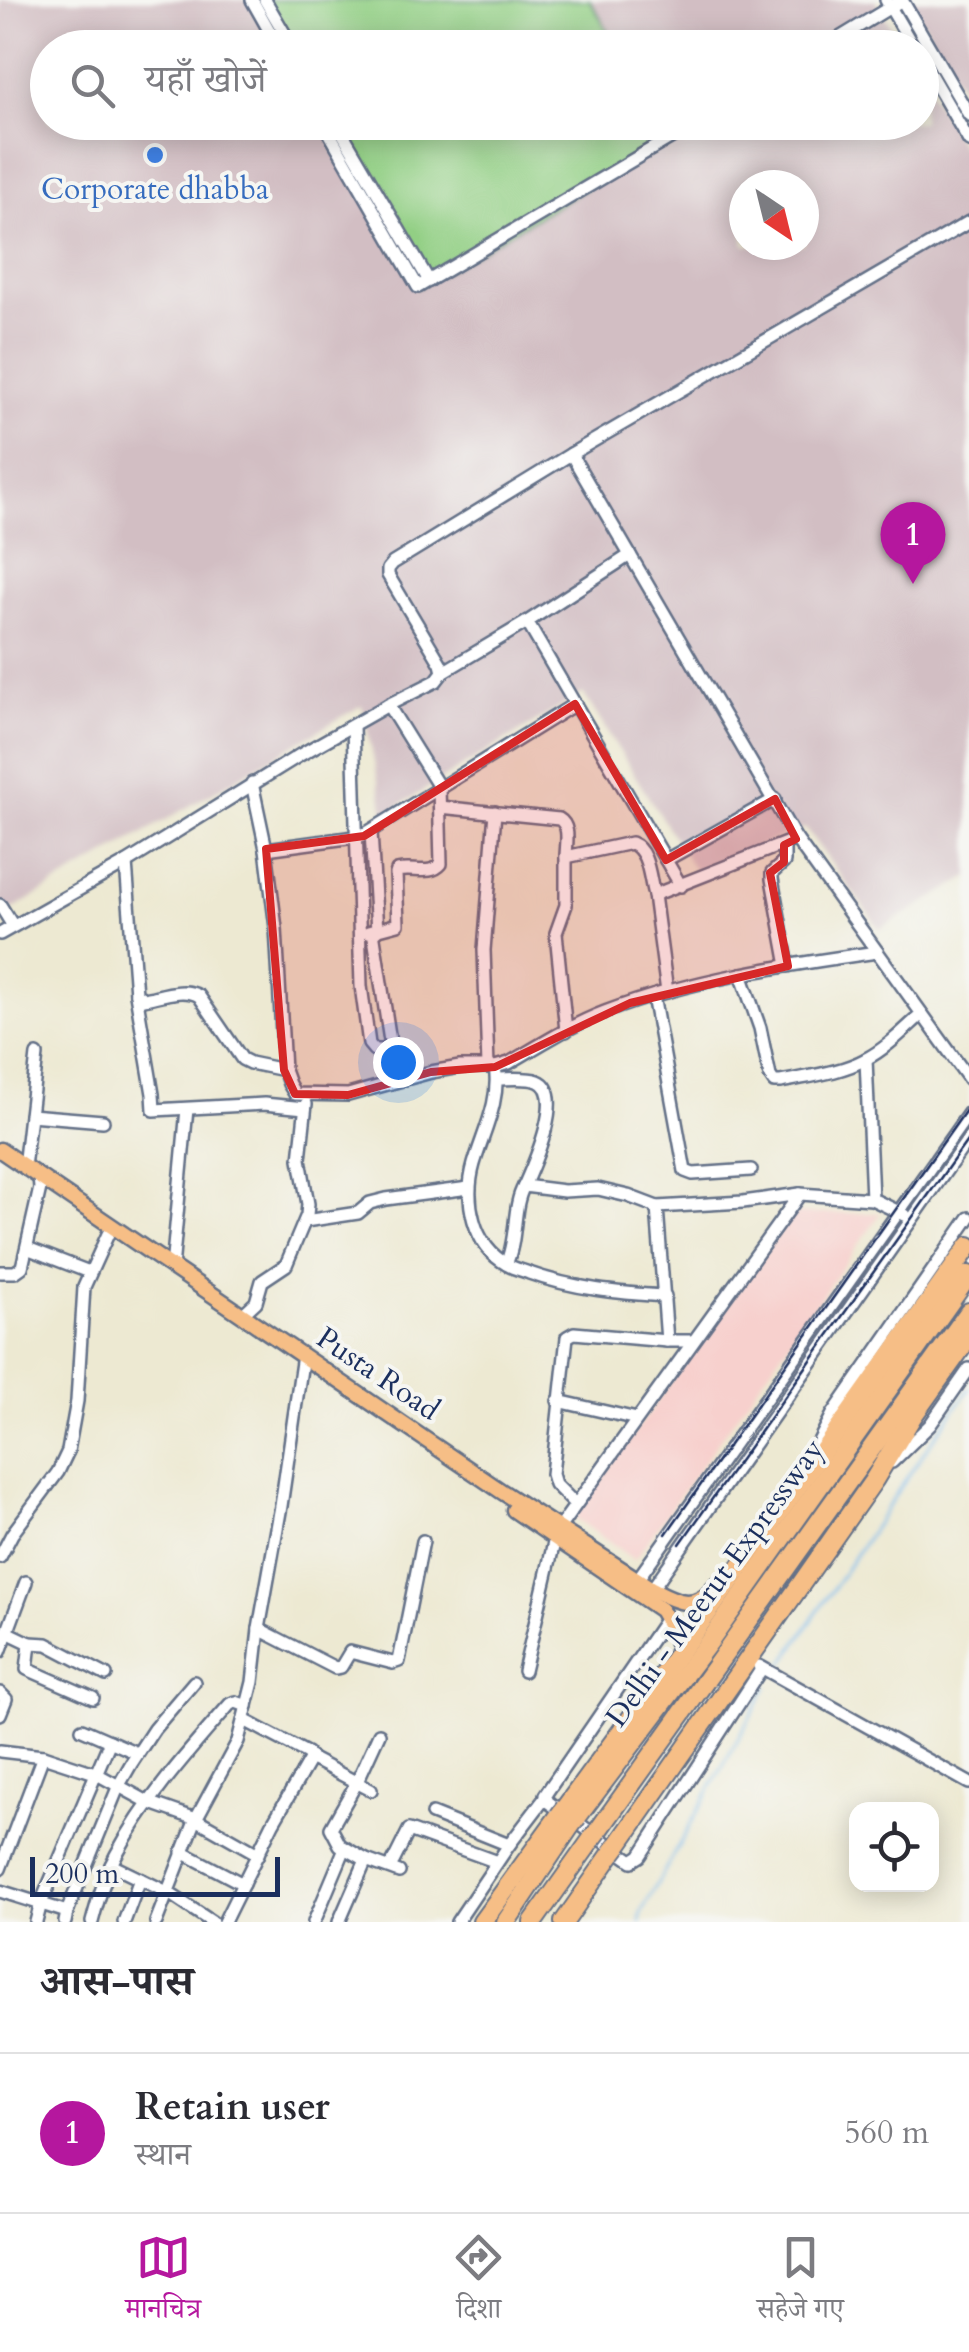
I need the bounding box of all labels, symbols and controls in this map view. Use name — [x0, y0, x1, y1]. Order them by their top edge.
search box — [30, 30, 939, 140]
text: यहाँ खोजें — [145, 54, 266, 106]
icon: search — [65, 58, 120, 113]
marker: Corporate dhabba — [144, 144, 166, 166]
place label: Corporate dhabba — [41, 169, 269, 210]
north arrow — [729, 170, 819, 260]
pin: 1 — [880, 502, 946, 584]
your location — [373, 1037, 424, 1088]
street label: Pusta Road — [308, 1318, 448, 1430]
street label: Delhi - Meerut Expressway — [596, 1430, 834, 1736]
map controls — [849, 1802, 939, 1892]
button: locate — [849, 1802, 939, 1892]
scale bar — [30, 1852, 280, 1896]
text: 200 m — [45, 1855, 119, 1893]
text: आस-पास — [40, 1953, 194, 2010]
text: Retain user — [135, 2081, 330, 2133]
text: 1 — [64, 2111, 81, 2155]
text: 560 m — [844, 2111, 929, 2155]
text: स्थान — [135, 2133, 191, 2177]
tab: मानचित्र — [125, 2230, 201, 2336]
tab: दिशा — [451, 2230, 506, 2336]
tab: सहेजे गए — [757, 2230, 844, 2336]

